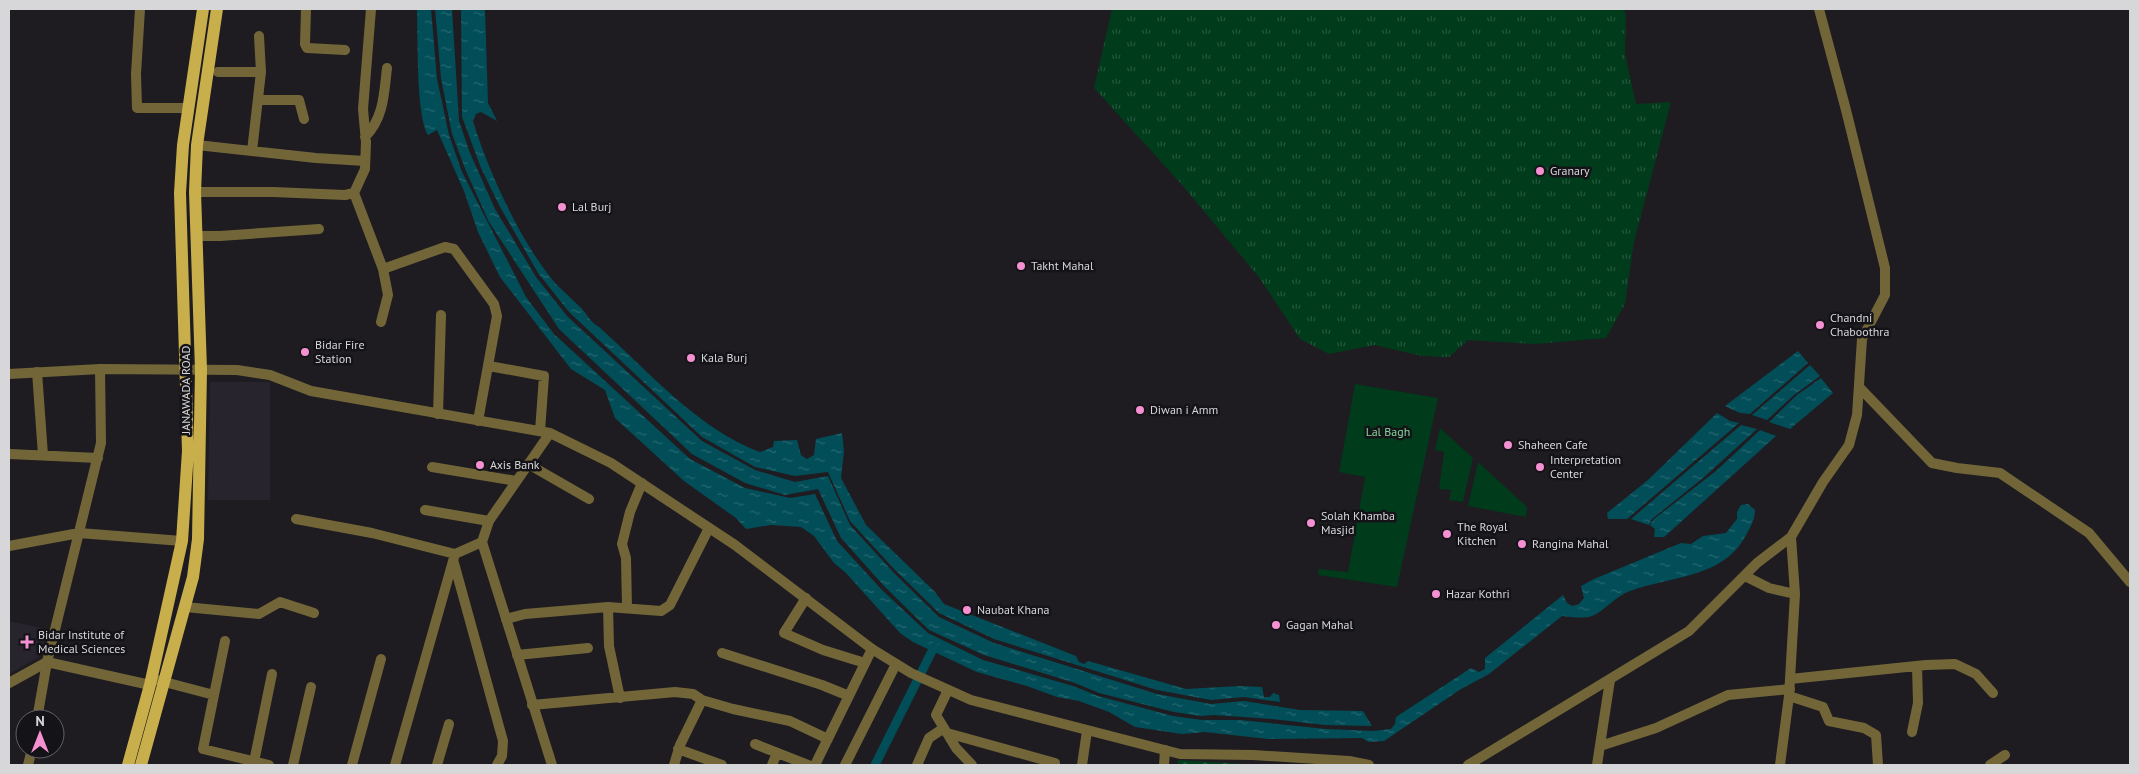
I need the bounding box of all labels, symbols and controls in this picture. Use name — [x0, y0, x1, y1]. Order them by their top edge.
place label: Granary — [1550, 163, 1590, 178]
marker: Granary — [1534, 165, 1546, 177]
place label: Lal Burj — [572, 199, 611, 214]
marker: Lal Burj — [556, 201, 568, 213]
place label: Takht Mahal — [1031, 258, 1094, 273]
marker: Takht Mahal — [1015, 260, 1027, 272]
place label: Chandni Chaboothra — [1830, 310, 1889, 339]
marker: Chandni Chaboothra — [1814, 319, 1826, 331]
place label: Bidar Fire Station — [315, 337, 365, 366]
street label: JANAWADA ROAD — [178, 346, 193, 435]
marker: Bidar Fire Station — [299, 346, 311, 358]
place label: Kala Burj — [701, 350, 747, 365]
marker: Kala Burj — [685, 352, 697, 364]
place label: Diwan i Amm — [1150, 402, 1218, 417]
marker: Diwan i Amm — [1134, 404, 1146, 416]
park label: Lal Bagh — [1366, 424, 1410, 439]
place label: Shaheen Cafe — [1518, 437, 1588, 452]
marker: Shaheen Cafe — [1502, 439, 1514, 451]
place label: Interpretation Center — [1550, 452, 1621, 481]
place label: Axis Bank — [490, 457, 540, 472]
marker: Axis Bank — [474, 459, 486, 471]
marker: Interpretation Center — [1534, 461, 1546, 473]
place label: Solah Khamba Masjid — [1321, 508, 1395, 537]
marker: Solah Khamba Masjid — [1305, 517, 1317, 529]
place label: The Royal Kitchen — [1457, 519, 1508, 548]
marker: The Royal Kitchen — [1441, 528, 1453, 540]
place label: Rangina Mahal — [1532, 536, 1609, 551]
marker: Rangina Mahal — [1516, 538, 1528, 550]
place label: Hazar Kothri — [1446, 586, 1510, 601]
marker: Hazar Kothri — [1430, 588, 1442, 600]
place label: Naubat Khana — [977, 602, 1050, 617]
marker: Naubat Khana — [961, 604, 973, 616]
place label: Gagan Mahal — [1286, 617, 1353, 632]
marker: Gagan Mahal — [1270, 619, 1282, 631]
place label: Bidar Institute of Medical Sciences — [38, 627, 125, 656]
marker: Bidar Institute of Medical Sciences — [20, 635, 34, 649]
north arrow — [15, 709, 65, 759]
text: N — [35, 712, 45, 730]

